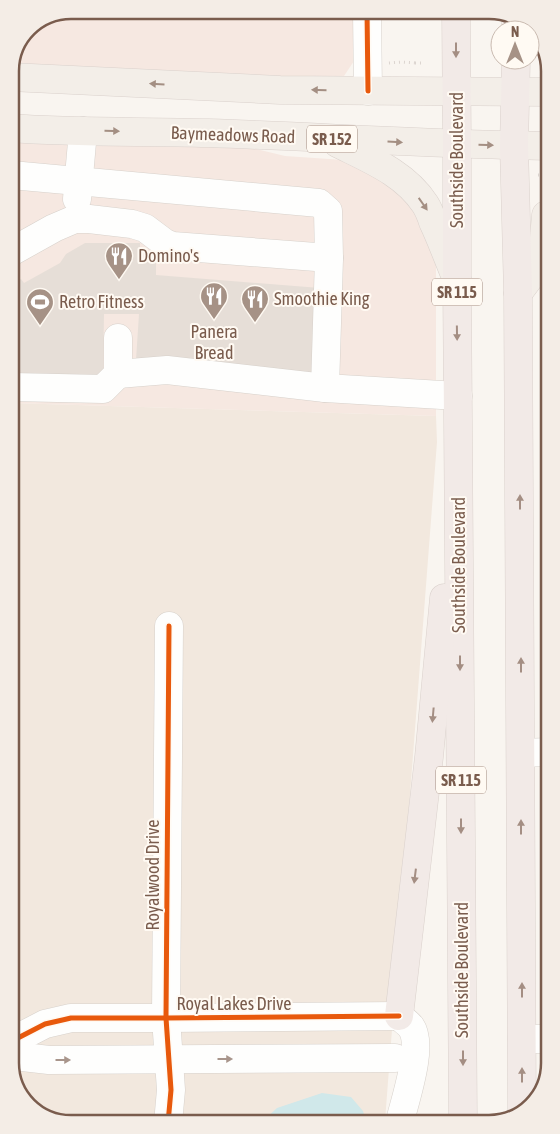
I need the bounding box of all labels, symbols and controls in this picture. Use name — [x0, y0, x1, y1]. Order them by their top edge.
north arrow — [490, 20, 540, 70]
text: N — [511, 24, 519, 40]
one-way arrow — [452, 43, 460, 59]
one-way arrow — [148, 80, 164, 88]
one-way arrow — [311, 86, 327, 94]
street label: Southside Boulevard — [446, 92, 467, 228]
street label: Baymeadows Road — [170, 122, 296, 147]
road number: SR 152 — [307, 126, 357, 152]
one-way arrow — [104, 128, 120, 136]
one-way arrow — [388, 138, 404, 146]
one-way arrow — [478, 141, 494, 149]
one-way arrow — [418, 197, 428, 211]
restaurant icon: Domino's — [104, 241, 134, 280]
place label: Domino's — [138, 245, 199, 266]
road number: SR 115 — [432, 278, 482, 306]
restaurant icon: Panera Bread — [199, 281, 229, 320]
restaurant icon: Smoothie King — [240, 284, 270, 323]
sports icon: Retro Fitness — [25, 287, 55, 326]
place label: Smoothie King — [274, 288, 370, 309]
place label: Retro Fitness — [59, 291, 144, 312]
place label: Panera Bread — [190, 321, 238, 363]
one-way arrow — [453, 325, 461, 341]
one-way arrow — [515, 494, 523, 510]
street label: Southside Boulevard — [448, 497, 469, 633]
one-way arrow — [456, 656, 464, 672]
one-way arrow — [516, 657, 524, 673]
one-way arrow — [429, 707, 437, 723]
road number: SR 115 — [436, 766, 486, 794]
one-way arrow — [457, 818, 465, 834]
one-way arrow — [517, 819, 525, 835]
street label: Royalwood Drive — [142, 820, 163, 930]
one-way arrow — [411, 869, 419, 885]
street label: Southside Boulevard — [451, 902, 472, 1038]
one-way arrow — [518, 982, 526, 998]
street label: Royal Lakes Drive — [177, 993, 291, 1014]
one-way arrow — [459, 1051, 467, 1067]
one-way arrow — [218, 1055, 234, 1063]
one-way arrow — [55, 1056, 71, 1064]
one-way arrow — [518, 1067, 526, 1083]

